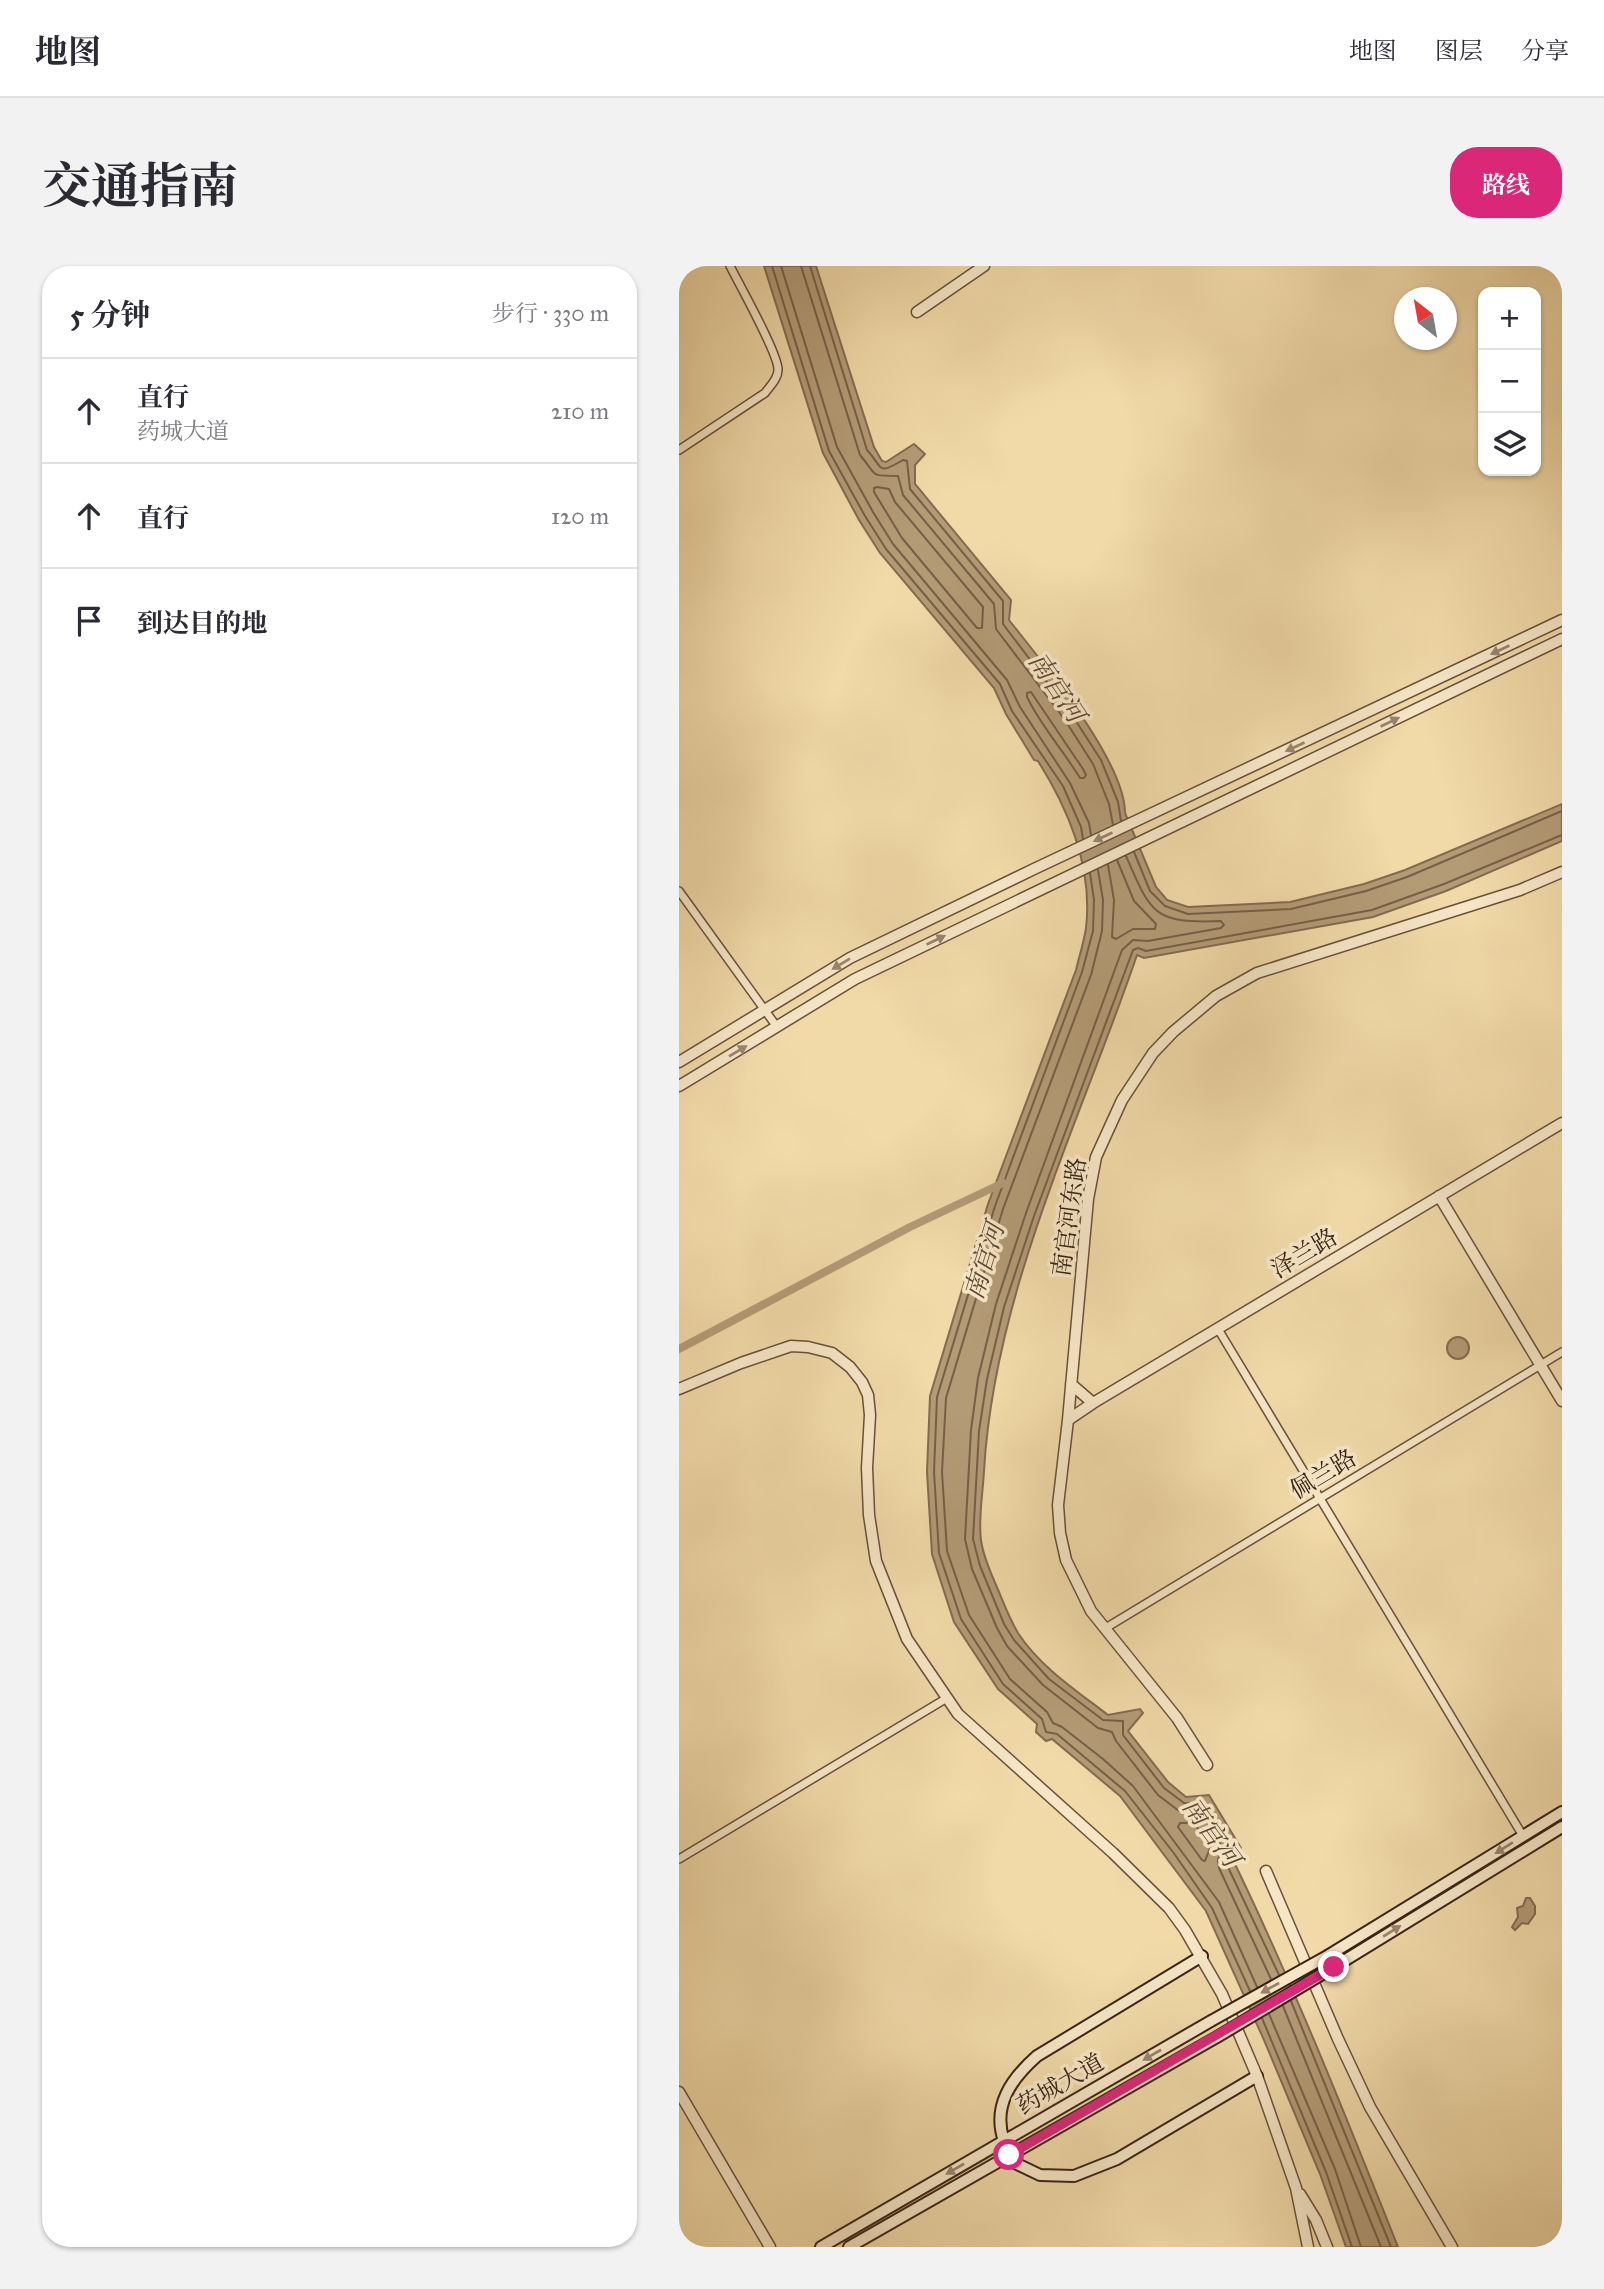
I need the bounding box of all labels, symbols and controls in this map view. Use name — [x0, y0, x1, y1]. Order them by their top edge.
text: 地图 — [35, 32, 101, 72]
text: 地图 — [1349, 36, 1397, 66]
text: 图层 — [1435, 36, 1483, 66]
text: 分享 — [1521, 36, 1569, 66]
button: 路线 — [1450, 147, 1562, 218]
text: 交通指南 — [42, 157, 238, 216]
north arrow — [1394, 287, 1457, 350]
map controls — [1478, 287, 1541, 476]
button: + — [1478, 287, 1541, 350]
text: 5 分钟 — [70, 297, 150, 333]
text: 步行 · 330 m — [492, 299, 609, 327]
button: − — [1478, 350, 1541, 413]
text: 直行 — [137, 381, 189, 413]
icon: ahead — [70, 392, 108, 430]
text: 210 m — [551, 397, 609, 425]
button: layers — [1478, 413, 1541, 476]
text: 药城大道 — [137, 417, 229, 445]
icon: ahead — [70, 497, 108, 535]
text: 直行 — [137, 502, 189, 534]
text: 120 m — [551, 502, 609, 530]
icon: arrive — [70, 602, 108, 640]
text: 到达目的地 — [137, 607, 267, 639]
one-way arrow — [1490, 644, 1510, 655]
water label: 南官河 — [1022, 646, 1094, 732]
one-way arrow — [1380, 716, 1400, 728]
one-way arrow — [1285, 741, 1305, 753]
one-way arrow — [1093, 831, 1113, 843]
one-way arrow — [926, 934, 946, 946]
one-way arrow — [831, 957, 850, 970]
one-way arrow — [728, 1045, 747, 1057]
street label: 南官河东路 — [1046, 1155, 1092, 1279]
water label: 南官河 — [957, 1215, 1012, 1303]
street label: 泽兰路 — [1265, 1222, 1343, 1284]
street label: 佩兰路 — [1284, 1443, 1362, 1505]
water label: 南官河 — [1176, 1791, 1250, 1876]
one-way arrow — [1494, 1841, 1513, 1854]
one-way arrow — [1383, 1925, 1402, 1938]
route end — [1318, 1951, 1349, 1982]
one-way arrow — [1261, 1982, 1280, 1994]
street label: 药城大道 — [1011, 2047, 1109, 2121]
one-way arrow — [1143, 2049, 1162, 2062]
route start — [993, 2139, 1024, 2170]
one-way arrow — [946, 2163, 965, 2175]

